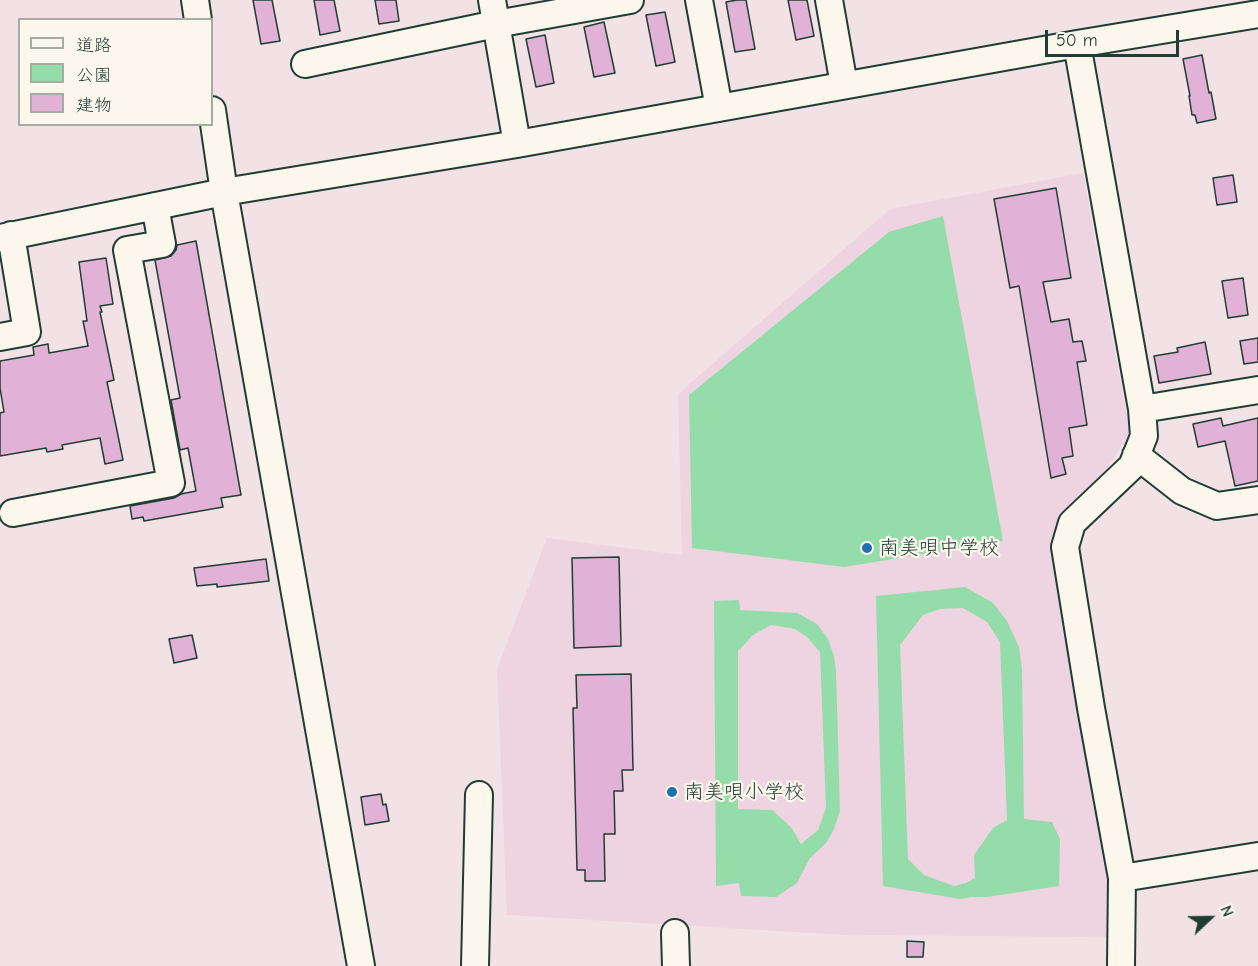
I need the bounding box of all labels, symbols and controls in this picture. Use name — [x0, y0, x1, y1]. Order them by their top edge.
legend — [18, 18, 213, 126]
scale bar — [1048, 18, 1182, 56]
text: 50 m — [1056, 30, 1098, 51]
text: 道路 — [76, 35, 112, 56]
text: 公園 — [76, 65, 112, 86]
text: 建物 — [76, 95, 112, 116]
place label: 南美唄中学校 — [879, 536, 999, 560]
marker: 南美唄中学校 — [860, 541, 874, 555]
place label: 南美唄小学校 — [684, 780, 804, 804]
marker: 南美唄小学校 — [665, 785, 679, 799]
north arrow — [1180, 888, 1240, 948]
text: N — [1216, 903, 1237, 919]

